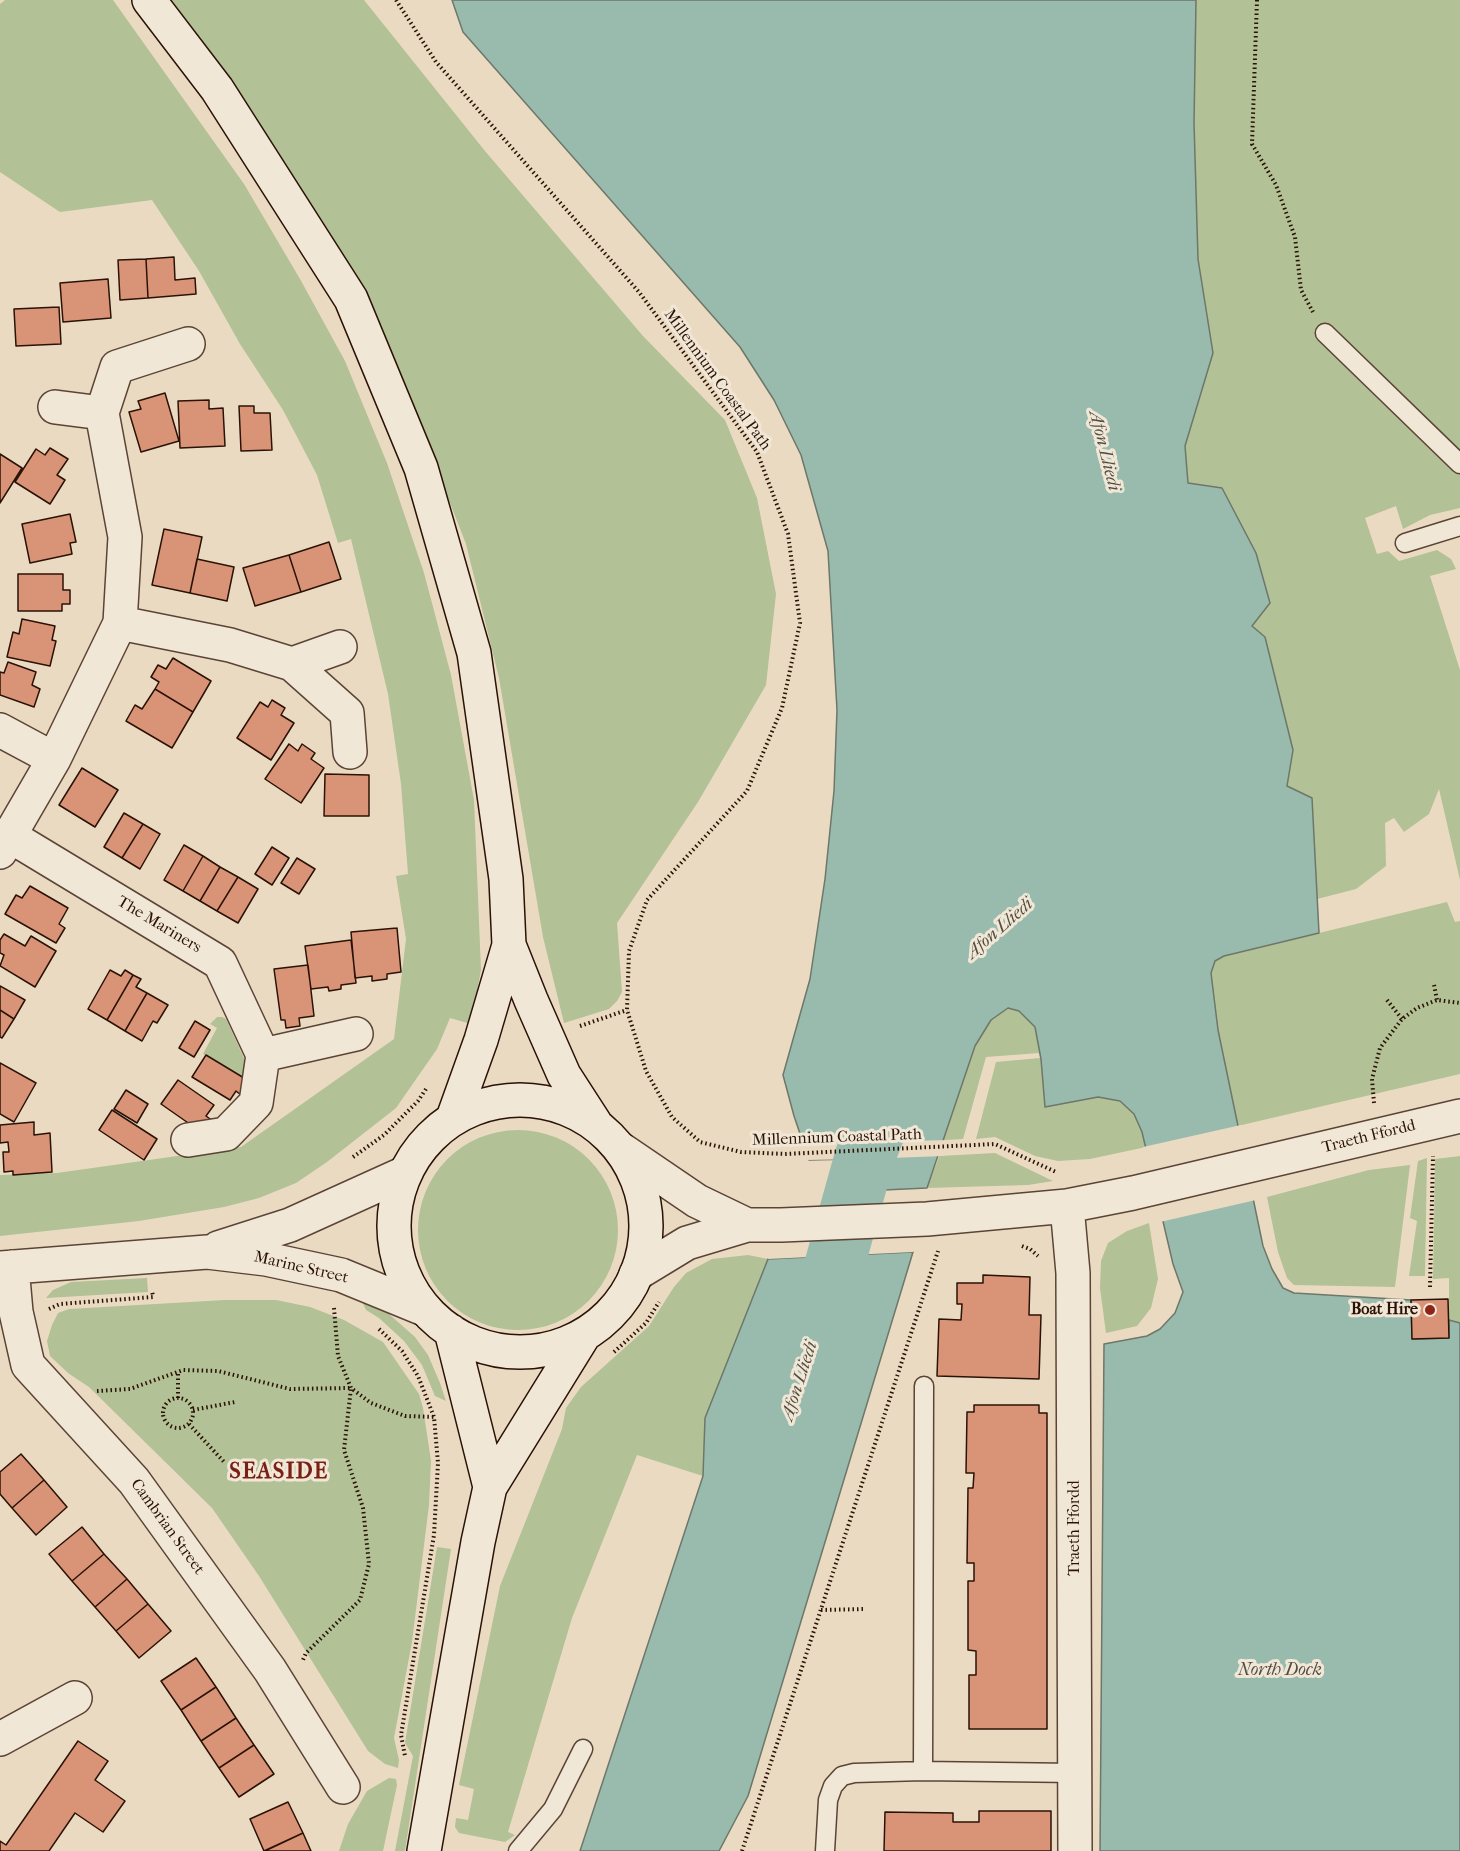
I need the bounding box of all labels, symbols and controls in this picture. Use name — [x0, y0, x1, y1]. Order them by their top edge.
street label: Millennium Coastal Path — [659, 306, 775, 454]
water label: Afon Lliedi — [1084, 409, 1124, 493]
street label: The Mariners — [113, 892, 205, 958]
water label: Afon Lliedi — [962, 894, 1038, 964]
street label: Traeth Ffordd — [1320, 1116, 1418, 1158]
street label: Millennium Coastal Path — [752, 1125, 922, 1151]
street label: Marine Street — [252, 1248, 350, 1288]
place label: Boat Hire — [1351, 1300, 1418, 1320]
marker: Boat Hire — [1423, 1303, 1437, 1317]
water label: Afon Lliedi — [777, 1339, 823, 1423]
district label: SEASIDE — [229, 1460, 329, 1486]
street label: Cambrian Street — [126, 1475, 208, 1579]
street label: Traeth Ffordd — [1065, 1480, 1085, 1576]
water label: North Dock — [1238, 1660, 1322, 1682]

